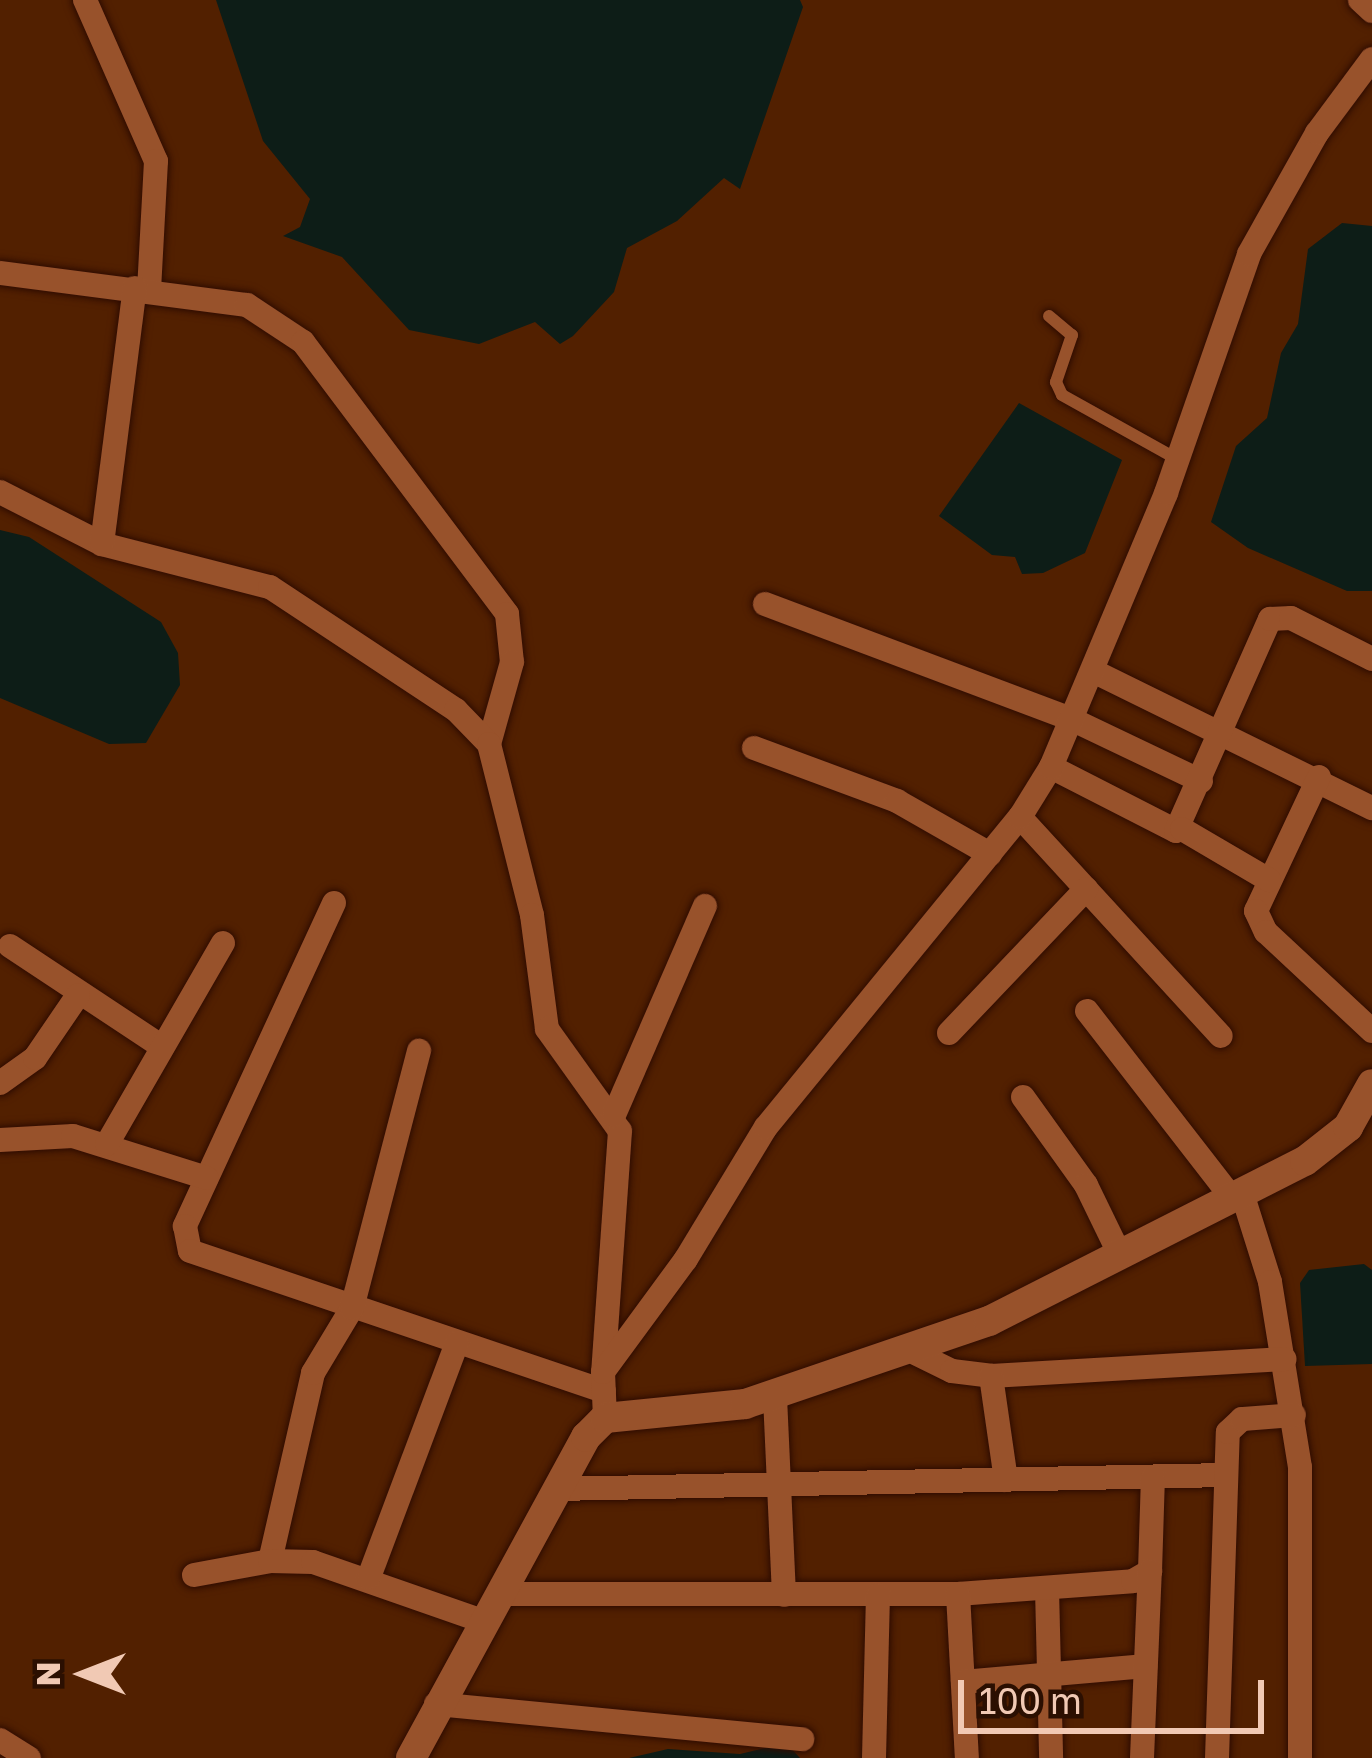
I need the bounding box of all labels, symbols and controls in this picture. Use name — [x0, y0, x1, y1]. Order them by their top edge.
north arrow — [24, 1614, 144, 1734]
scale bar — [964, 1656, 1270, 1730]
text: N — [28, 1661, 67, 1687]
text: 100 m — [979, 1679, 1082, 1722]

